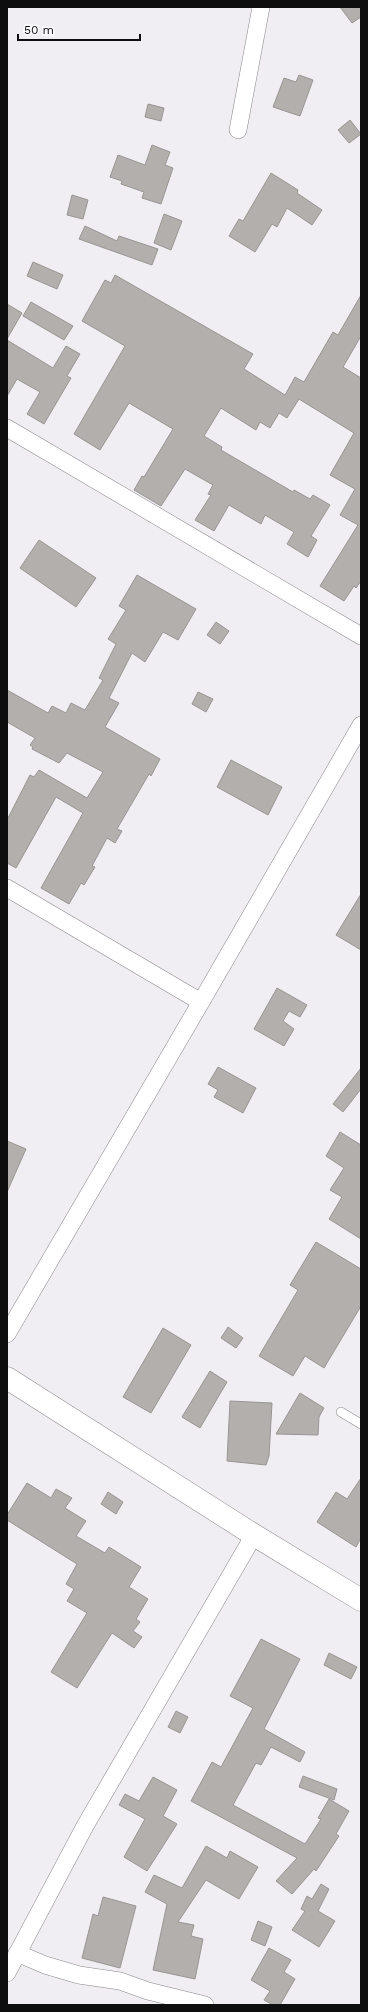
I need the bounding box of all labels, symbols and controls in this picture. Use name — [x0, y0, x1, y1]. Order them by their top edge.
scale bar — [18, 16, 140, 42]
text: 50 m — [24, 23, 54, 37]

